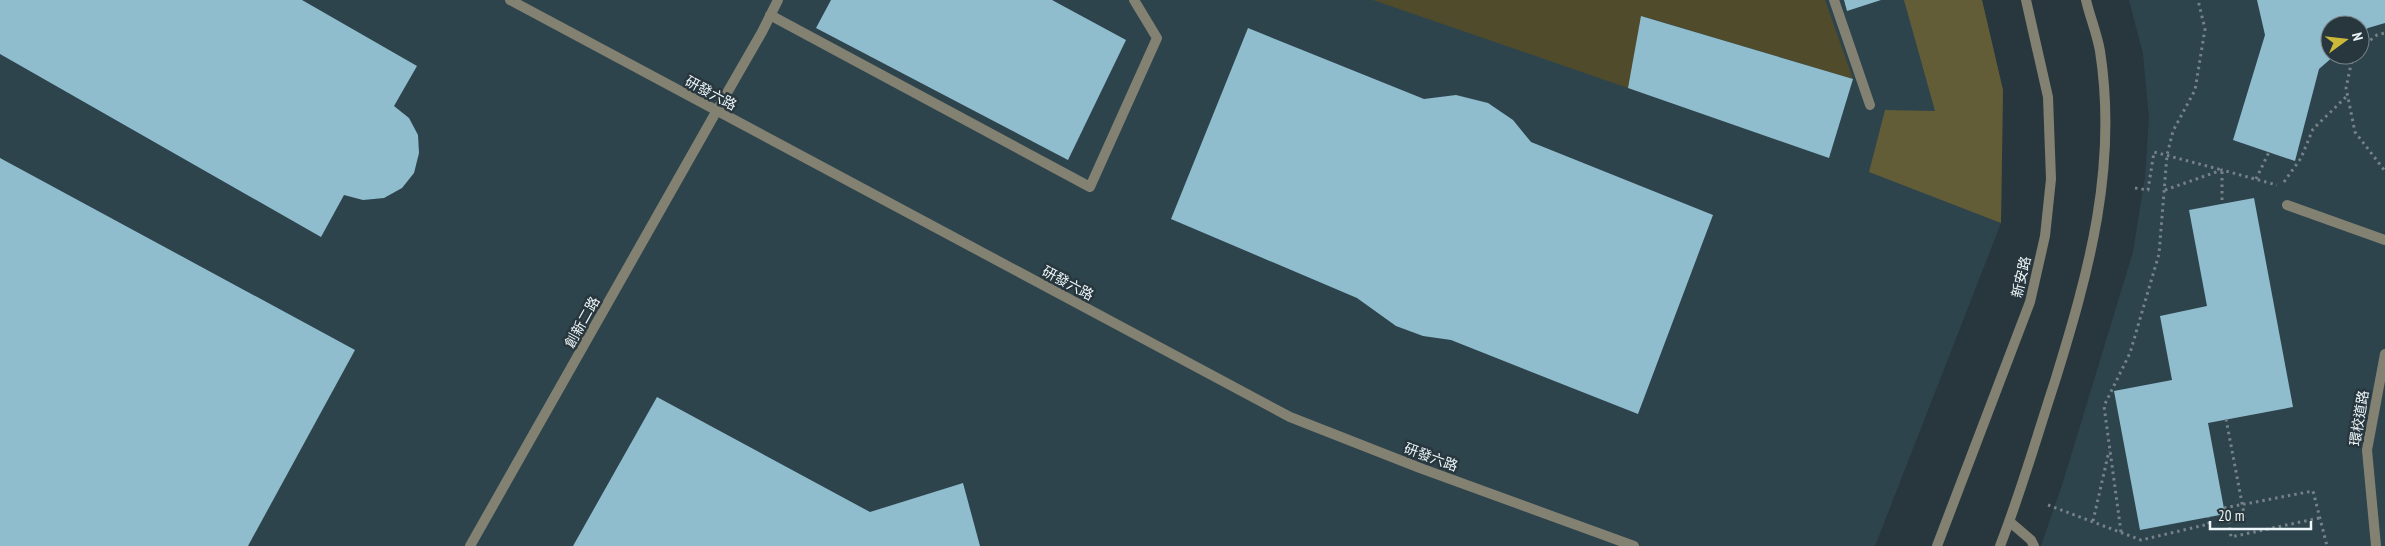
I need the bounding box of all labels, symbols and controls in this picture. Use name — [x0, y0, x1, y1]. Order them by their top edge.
north arrow — [2320, 15, 2370, 65]
text: N — [2348, 31, 2367, 43]
street label: 研發六路 — [682, 72, 740, 114]
street label: 新安路 — [2008, 255, 2034, 299]
street label: 研發六路 — [1039, 262, 1097, 304]
street label: 創新二路 — [561, 293, 603, 351]
street label: 環校道路 — [2346, 389, 2372, 447]
street label: 研發六路 — [1402, 439, 1460, 475]
scale bar — [2210, 498, 2311, 530]
text: 20 m — [2218, 506, 2244, 525]

